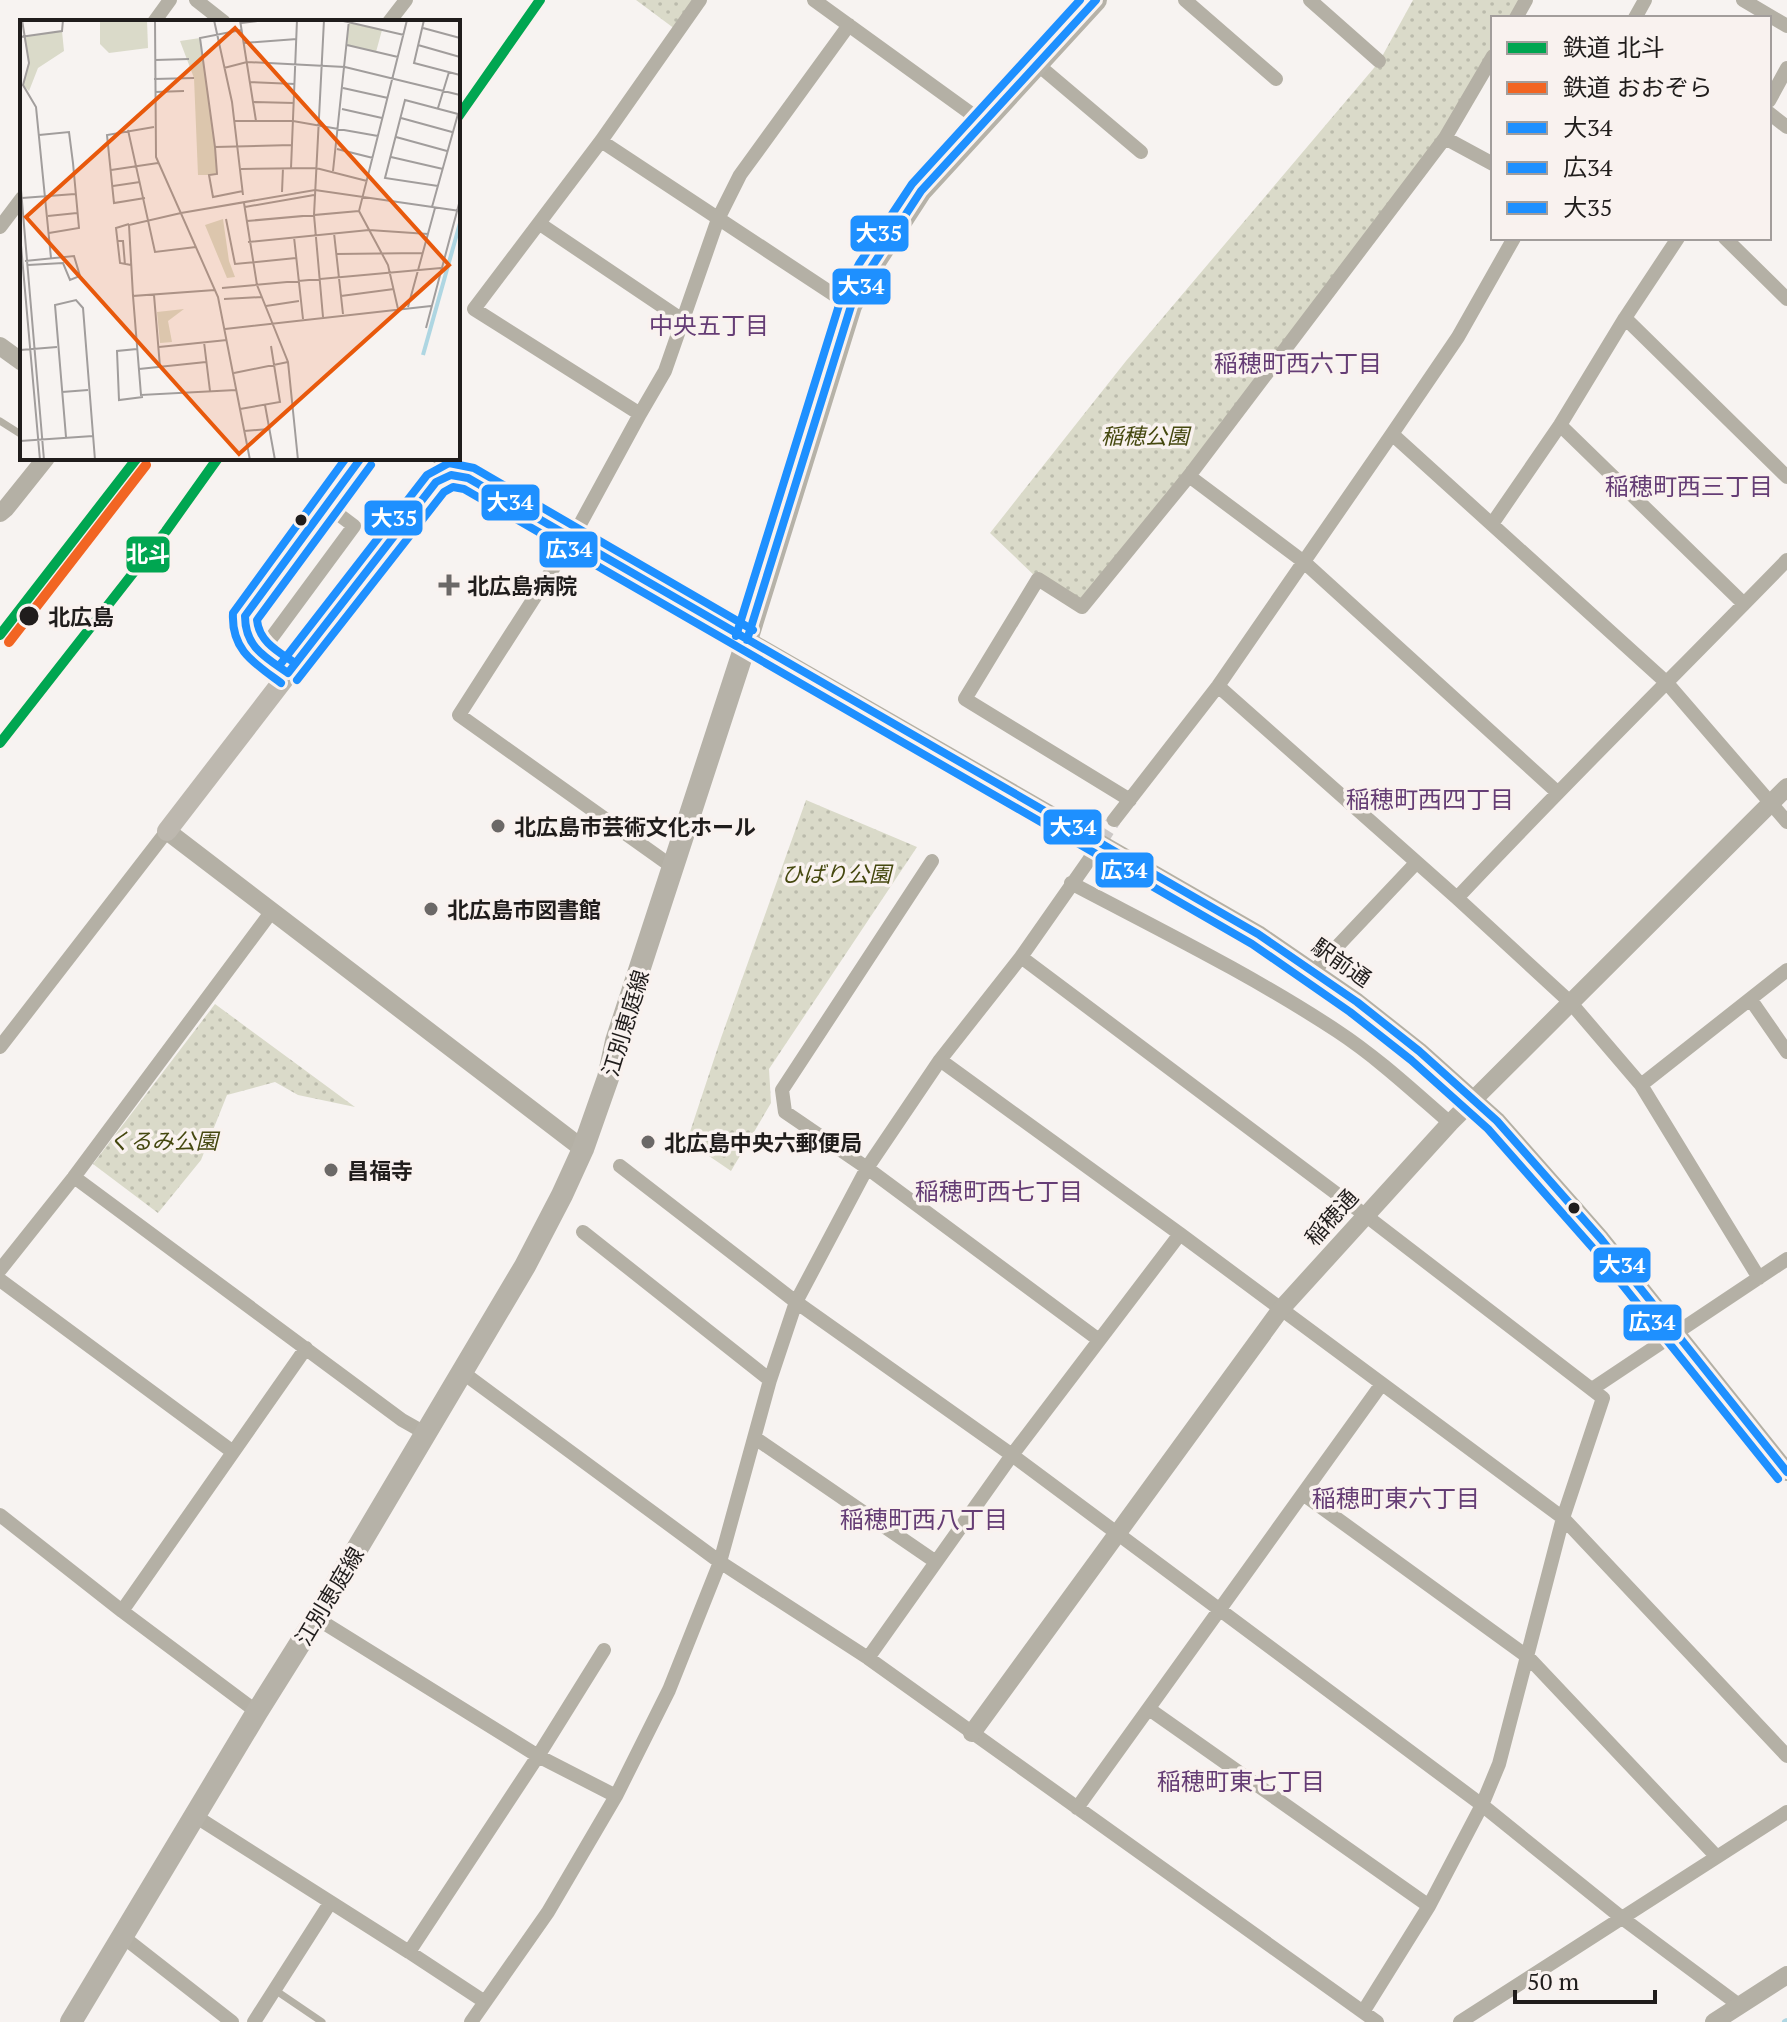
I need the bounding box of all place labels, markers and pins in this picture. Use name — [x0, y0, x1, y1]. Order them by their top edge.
unlabelled marker — [293, 512, 309, 528]
place label: 北広島病院 — [467, 571, 577, 600]
marker: 北広島病院 — [438, 574, 460, 596]
place label: 北広島 — [48, 602, 114, 631]
marker: 北広島 — [17, 604, 41, 628]
place label: 北広島市芸術文化ホール — [514, 812, 756, 841]
marker: 北広島市芸術文化ホール — [489, 817, 507, 835]
place label: 北広島市図書館 — [447, 895, 601, 924]
marker: 北広島市図書館 — [422, 900, 440, 918]
place label: 北広島中央六郵便局 — [664, 1128, 862, 1157]
marker: 北広島中央六郵便局 — [639, 1133, 657, 1151]
place label: 昌福寺 — [347, 1156, 413, 1185]
marker: 昌福寺 — [322, 1161, 340, 1179]
unlabelled marker — [1566, 1200, 1582, 1216]

